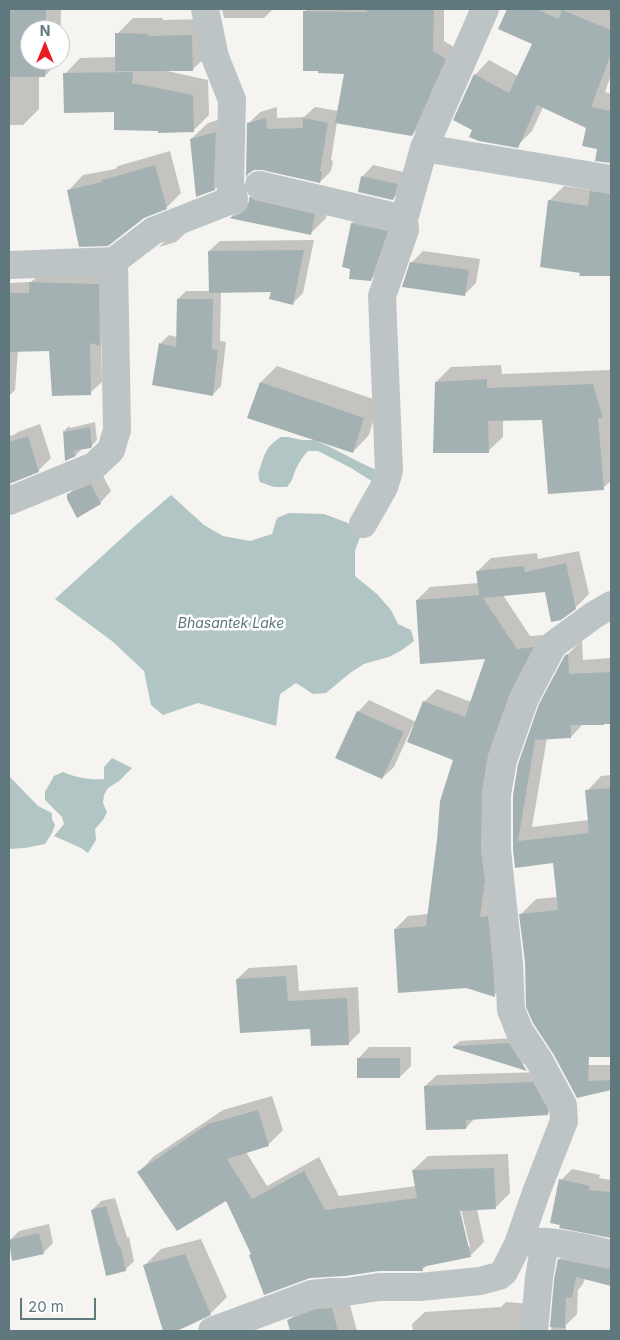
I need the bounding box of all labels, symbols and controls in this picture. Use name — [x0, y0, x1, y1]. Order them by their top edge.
north arrow — [20, 20, 70, 70]
text: N — [40, 22, 50, 39]
water label: Bhasantek Lake — [178, 616, 284, 632]
scale bar — [22, 1288, 99, 1320]
text: 20 m — [28, 1297, 64, 1316]

